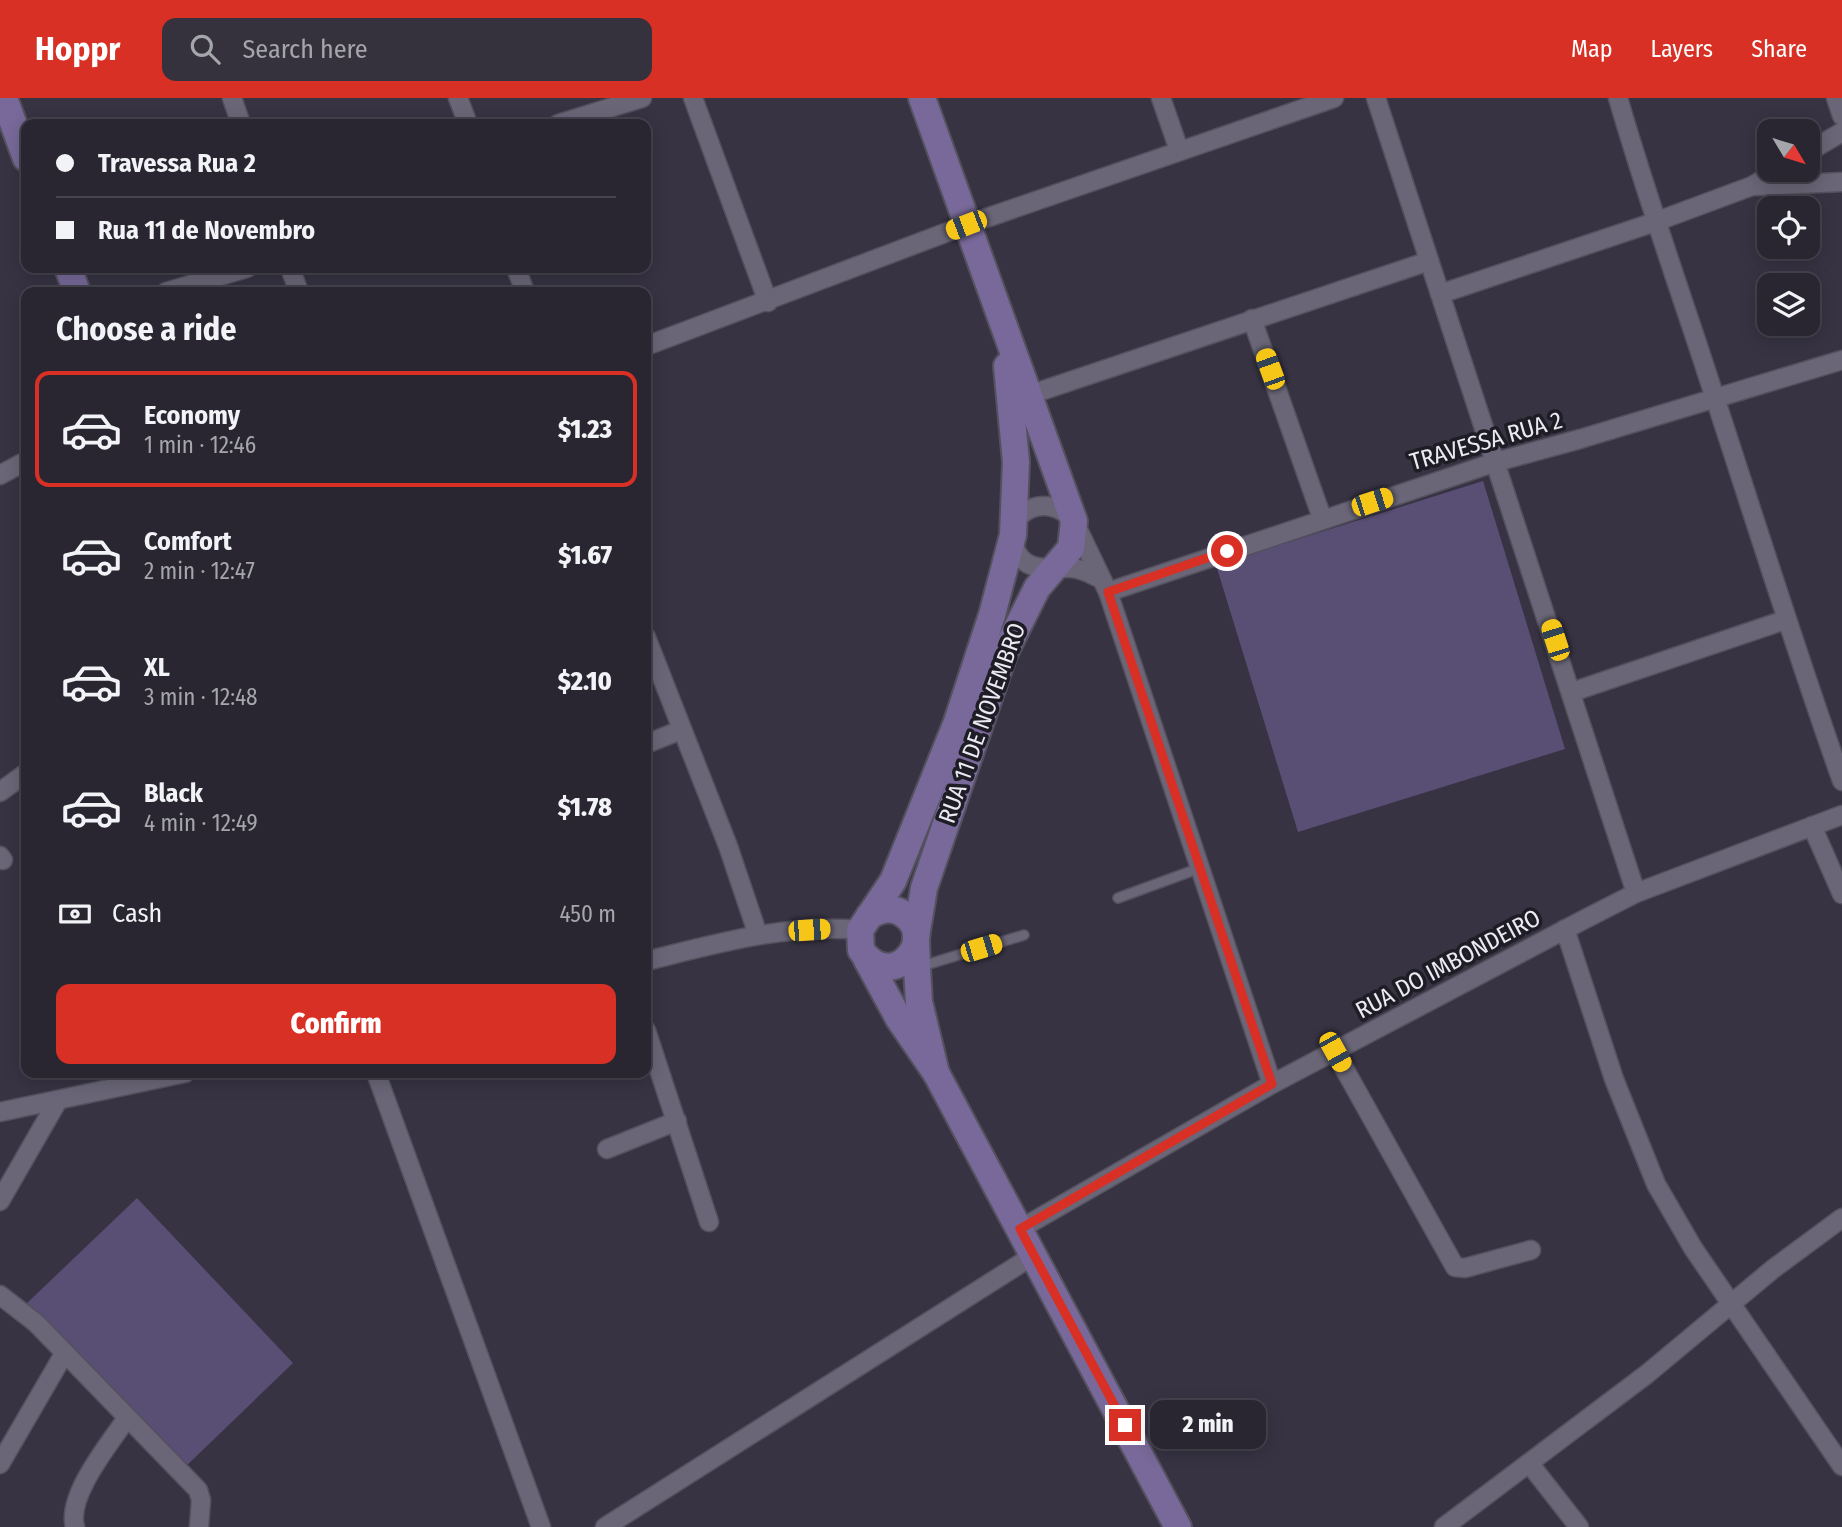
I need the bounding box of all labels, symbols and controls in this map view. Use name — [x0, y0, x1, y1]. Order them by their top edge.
search box — [162, 18, 652, 81]
text: Hoppr — [35, 29, 120, 69]
icon: search — [186, 30, 224, 68]
text: Search here — [242, 34, 368, 65]
text: Map — [1571, 35, 1613, 63]
text: Layers — [1651, 35, 1713, 63]
text: Share — [1751, 35, 1807, 63]
north arrow — [1757, 119, 1820, 182]
map controls — [1757, 119, 1820, 336]
text: Travessa Rua 2 — [98, 148, 256, 179]
button: locate — [1757, 196, 1820, 259]
car — [943, 208, 990, 242]
text: Rua 11 de Novembro — [98, 215, 315, 246]
button: layers — [1757, 273, 1820, 336]
text: Choose a ride — [56, 310, 237, 348]
car — [1253, 346, 1288, 392]
icon: car — [60, 398, 123, 461]
text: Economy — [144, 400, 240, 431]
street label: TRAVESSA RUA 2 — [1407, 406, 1565, 476]
text: $1.23 — [558, 414, 612, 445]
text: 1 min · 12:46 — [144, 431, 256, 459]
car — [1349, 486, 1396, 518]
icon: car — [60, 524, 123, 587]
text: Comfort — [144, 526, 232, 557]
route start — [1211, 535, 1243, 567]
text: $1.67 — [558, 540, 612, 571]
text: 2 min · 12:47 — [144, 557, 255, 585]
car — [1539, 617, 1572, 663]
street label: RUA 11 DE NOVEMBRO — [933, 619, 1031, 827]
icon: car — [60, 650, 123, 713]
text: XL — [144, 652, 170, 683]
text: $2.10 — [558, 666, 612, 697]
text: 3 min · 12:48 — [144, 683, 258, 711]
icon: car — [60, 776, 123, 839]
text: Black — [144, 778, 203, 809]
text: $1.78 — [558, 792, 612, 823]
text: 4 min · 12:49 — [144, 809, 258, 837]
icon: cash — [56, 895, 94, 933]
text: Cash — [112, 898, 162, 929]
text: 450 m — [559, 900, 616, 928]
street label: RUA DO IMBONDEIRO — [1351, 903, 1545, 1025]
car — [788, 918, 831, 942]
car — [958, 932, 1005, 964]
button: Confirm — [56, 984, 616, 1064]
car — [1316, 1029, 1355, 1075]
callout: 2 min — [1150, 1400, 1265, 1450]
route end — [1109, 1409, 1141, 1441]
text: 2 min — [1183, 1410, 1233, 1438]

